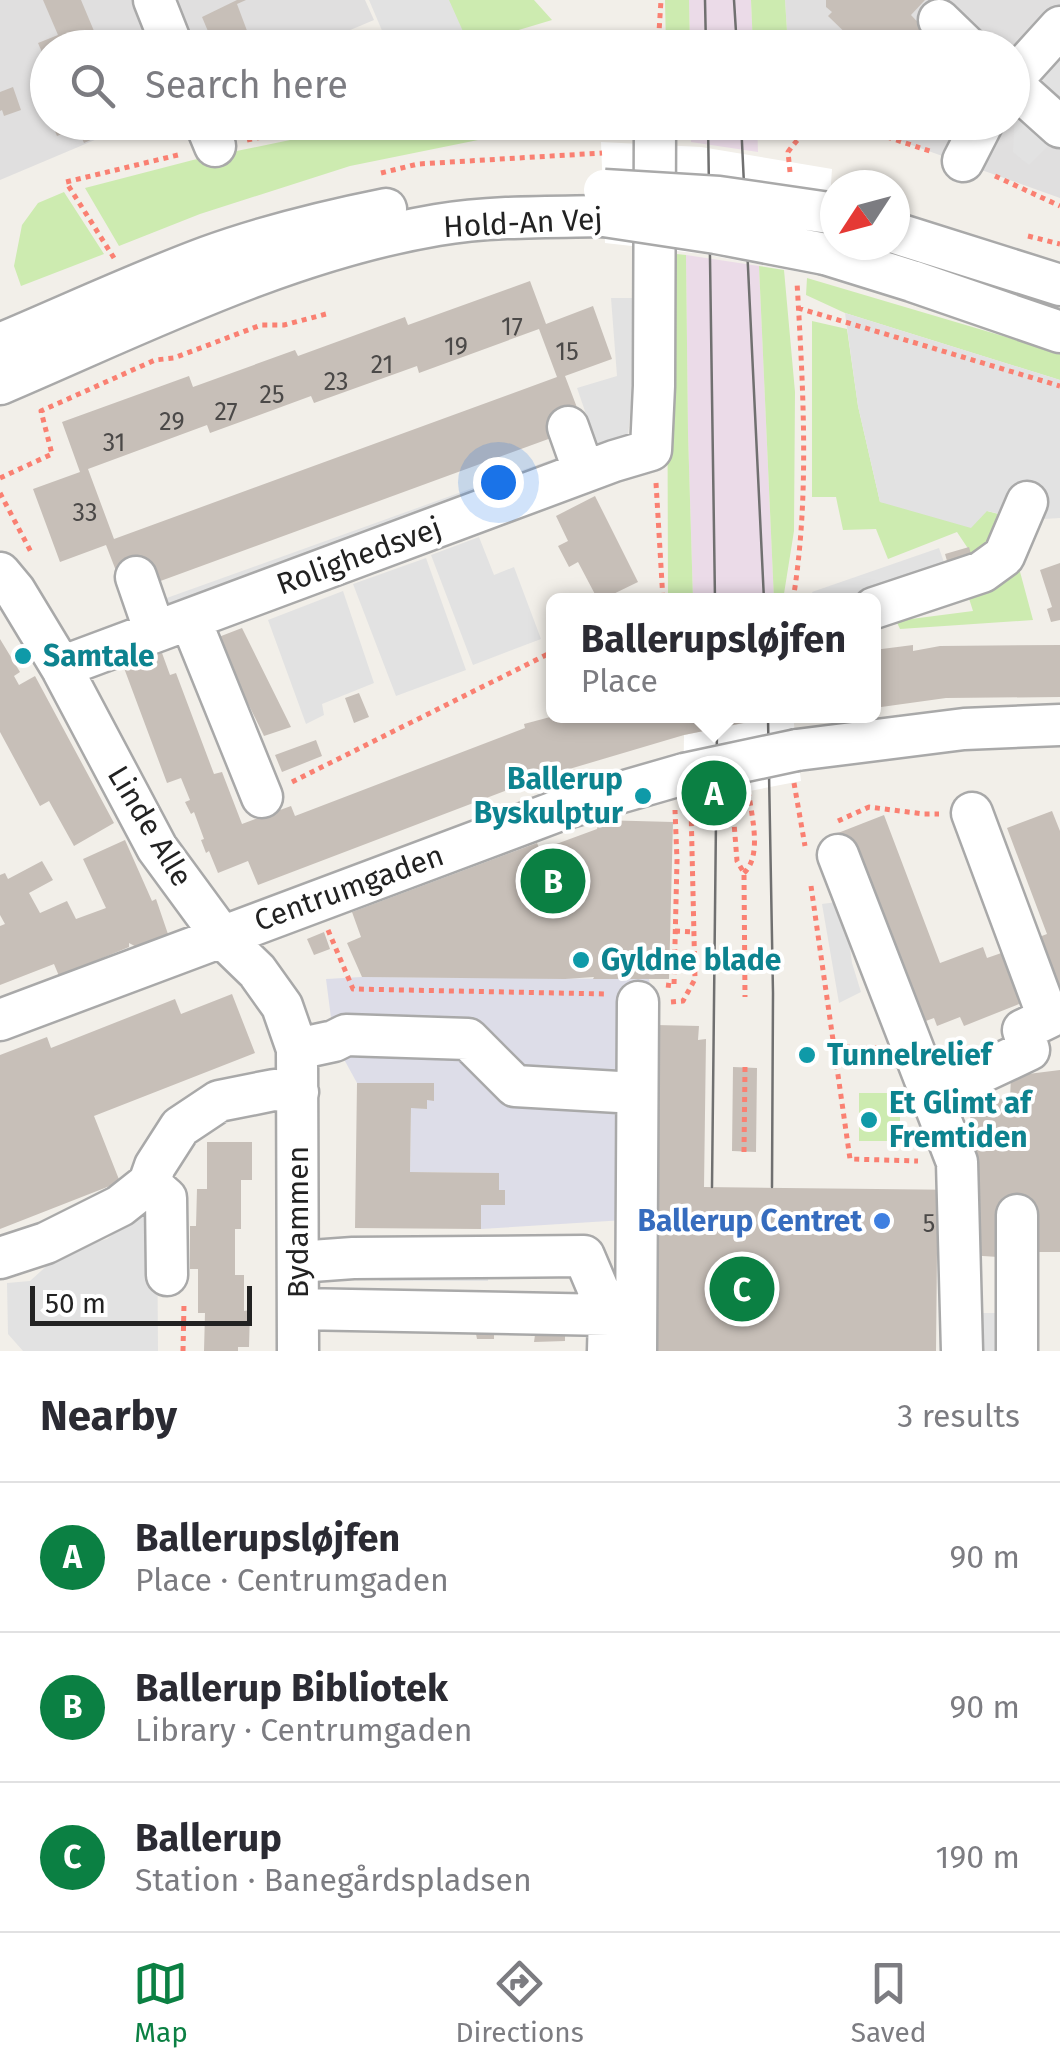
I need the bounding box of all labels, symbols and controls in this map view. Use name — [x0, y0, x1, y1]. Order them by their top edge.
search box — [30, 30, 1030, 140]
icon: search — [65, 58, 120, 113]
text: Search here — [145, 62, 348, 108]
north arrow — [820, 170, 910, 260]
street label: Hold-An Vej — [442, 201, 604, 245]
house number: 17 — [501, 312, 523, 342]
house number: 19 — [444, 332, 468, 362]
house number: 15 — [555, 337, 579, 367]
house number: 21 — [371, 350, 393, 380]
house number: 23 — [324, 367, 348, 397]
house number: 25 — [260, 380, 284, 410]
house number: 27 — [214, 397, 238, 427]
house number: 29 — [159, 407, 185, 437]
house number: 31 — [103, 428, 125, 458]
your location — [473, 457, 524, 508]
house number: 33 — [73, 498, 97, 528]
street label: Rolighedsvej — [272, 510, 446, 602]
popup — [546, 593, 881, 723]
text: Ballerupsløjfen — [581, 616, 846, 662]
place label: Samtale — [43, 638, 155, 674]
marker: Samtale — [12, 645, 34, 667]
text: Place — [581, 662, 658, 700]
pin: A — [682, 756, 746, 830]
street label: Linde Alle — [100, 759, 200, 893]
place label: Ballerup Byskulptur — [474, 761, 624, 831]
marker: Ballerup Byskulptur — [632, 785, 654, 807]
street label: Centrumgaden — [249, 837, 449, 939]
pin: B — [520, 844, 586, 918]
place label: Gyldne blade — [601, 942, 781, 978]
marker: Gyldne blade — [570, 949, 592, 971]
place label: Tunnelrelief — [827, 1037, 994, 1073]
marker: Tunnelrelief — [796, 1044, 818, 1066]
place label: Et Glimt af Fremtiden — [889, 1085, 1033, 1155]
marker: Et Glimt af Fremtiden — [858, 1109, 880, 1131]
street label: Bydammen — [280, 1146, 316, 1298]
place label: Ballerup Centret — [638, 1203, 862, 1239]
house number: 5 — [923, 1209, 935, 1239]
marker: Ballerup Centret — [871, 1210, 893, 1232]
pin: C — [710, 1252, 774, 1326]
scale bar — [30, 1281, 252, 1326]
text: 50 m — [45, 1287, 106, 1320]
text: Nearby — [40, 1391, 177, 1441]
text: 3 results — [897, 1397, 1020, 1435]
text: Ballerupsløjfen — [135, 1515, 400, 1561]
text: A — [63, 1538, 82, 1576]
text: 90 m — [949, 1538, 1020, 1576]
text: Place · Centrumgaden — [135, 1561, 449, 1599]
text: Ballerup Bibliotek — [135, 1665, 448, 1711]
text: B — [63, 1688, 82, 1726]
text: 90 m — [949, 1688, 1020, 1726]
text: Library · Centrumgaden — [135, 1711, 473, 1749]
text: Ballerup — [135, 1815, 282, 1861]
text: C — [63, 1838, 82, 1876]
text: 190 m — [936, 1838, 1020, 1876]
text: Station · Banegårdspladsen — [135, 1861, 532, 1899]
tab: Map — [133, 1956, 188, 2049]
tab: Directions — [455, 1956, 584, 2049]
tab: Saved — [851, 1956, 927, 2049]

